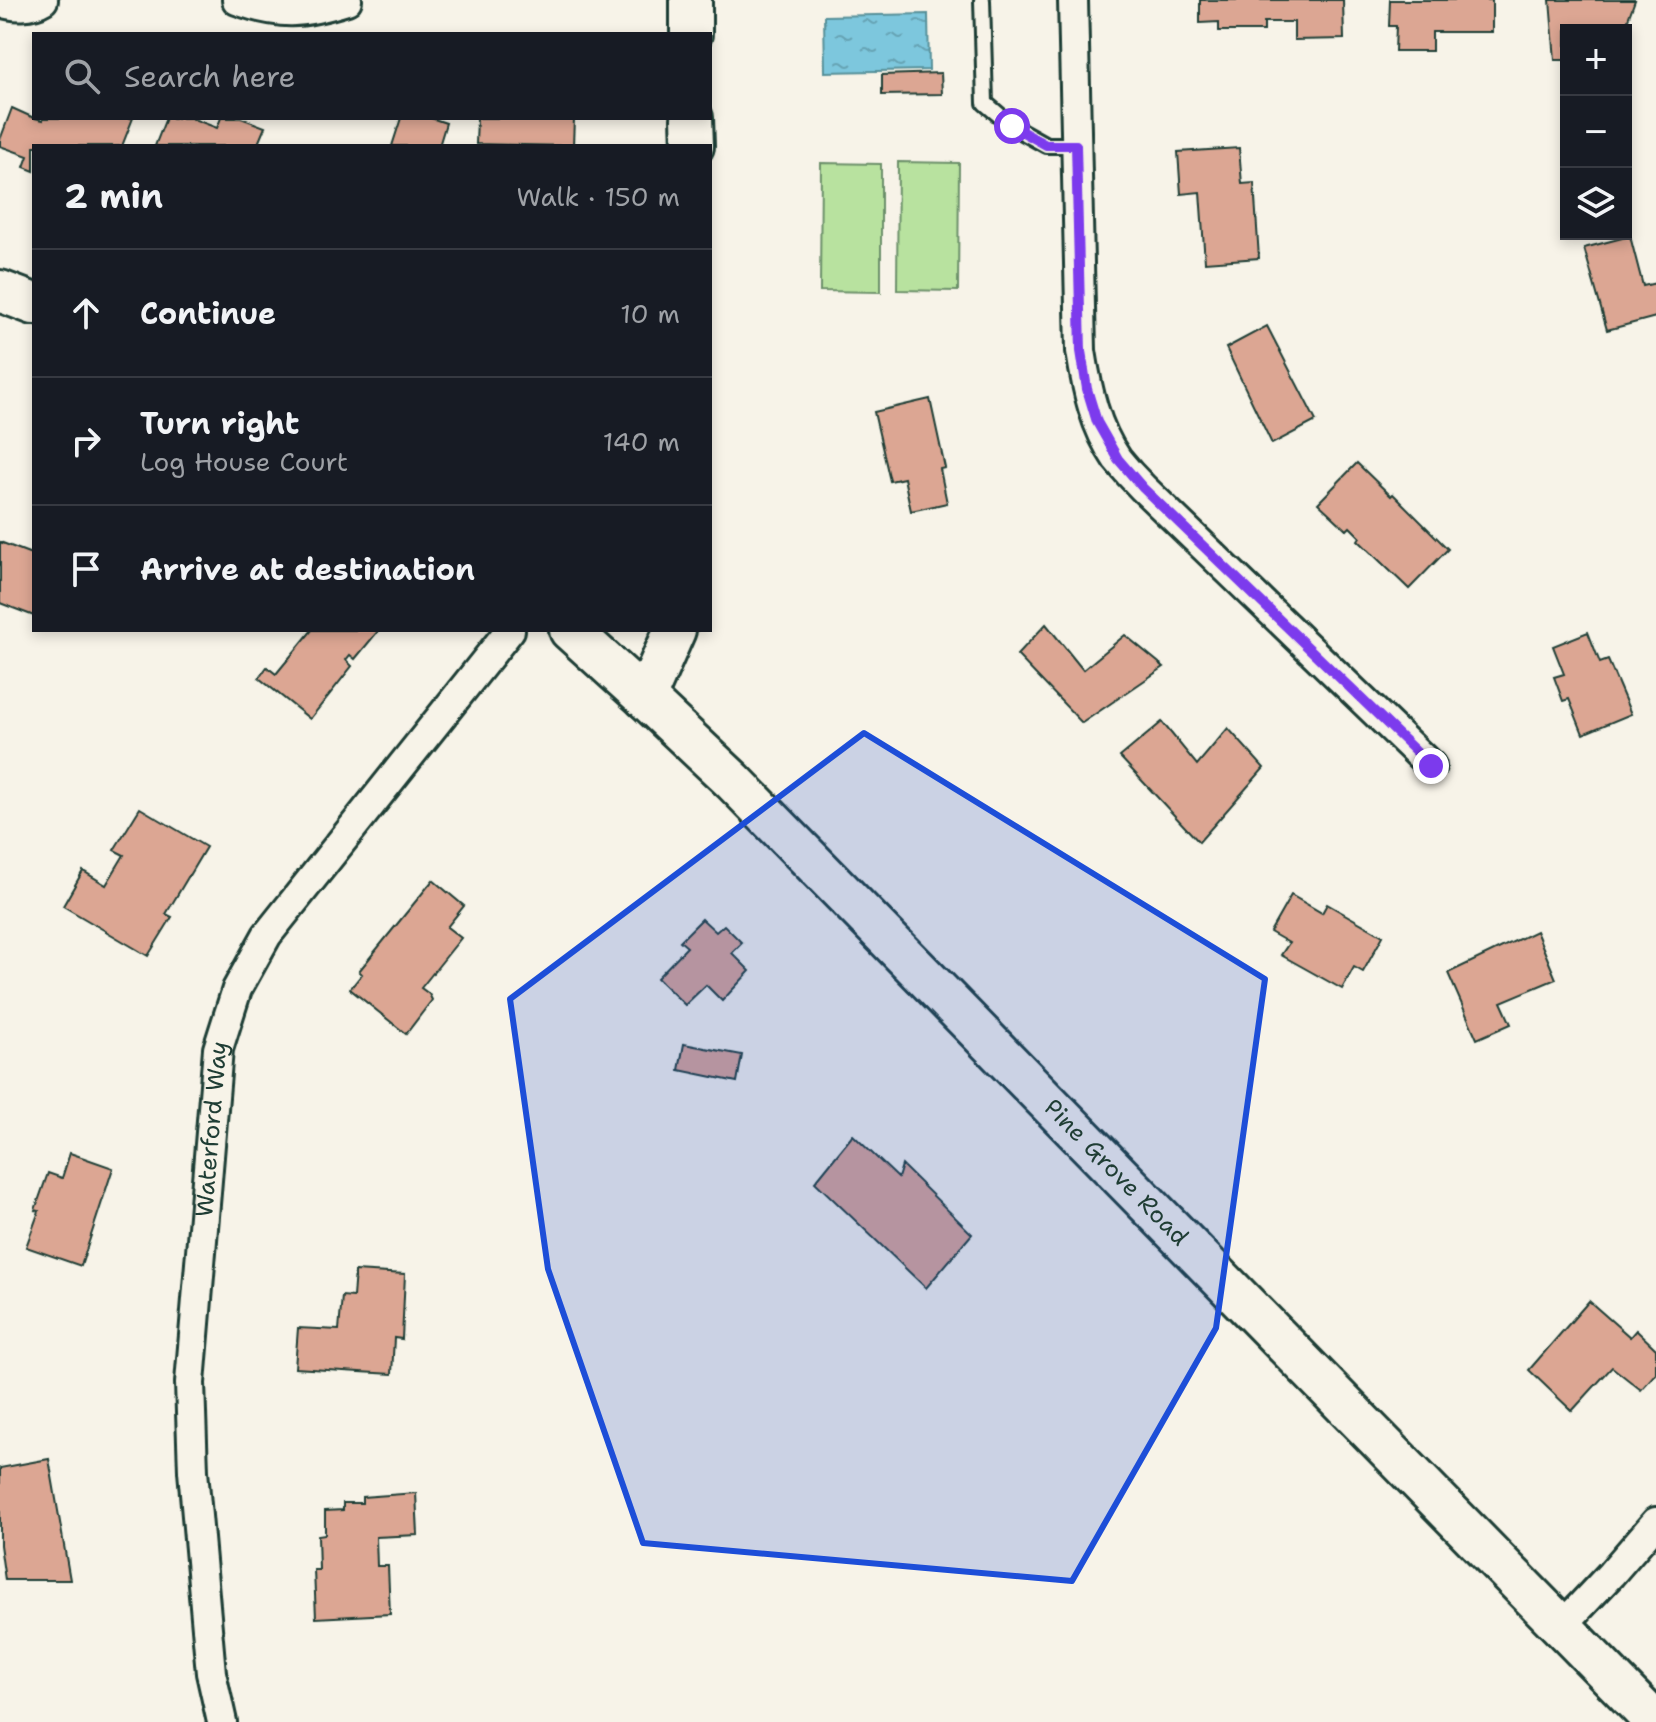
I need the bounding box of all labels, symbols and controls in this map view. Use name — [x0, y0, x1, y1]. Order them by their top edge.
map controls — [1560, 24, 1632, 240]
button: + — [1560, 24, 1632, 96]
search box — [32, 32, 712, 120]
icon: search — [60, 54, 104, 98]
text: Search here — [124, 56, 295, 97]
button: − — [1560, 96, 1632, 168]
route start — [994, 108, 1030, 144]
button: layers — [1560, 168, 1632, 240]
text: 2 min — [64, 173, 163, 219]
text: Walk · 150 m — [517, 179, 680, 214]
icon: ahead — [64, 291, 108, 335]
text: Continue — [140, 293, 276, 334]
text: 10 m — [620, 296, 680, 331]
text: Turn right — [140, 403, 299, 444]
icon: right — [64, 419, 108, 463]
text: 140 m — [603, 424, 680, 459]
text: Log House Court — [140, 444, 348, 479]
icon: arrive — [64, 547, 108, 591]
text: Arrive at destination — [140, 549, 475, 590]
route end — [1413, 748, 1449, 784]
street label: Waterford Way — [188, 1036, 236, 1218]
street label: Pine Grove Road — [1037, 1092, 1196, 1253]

